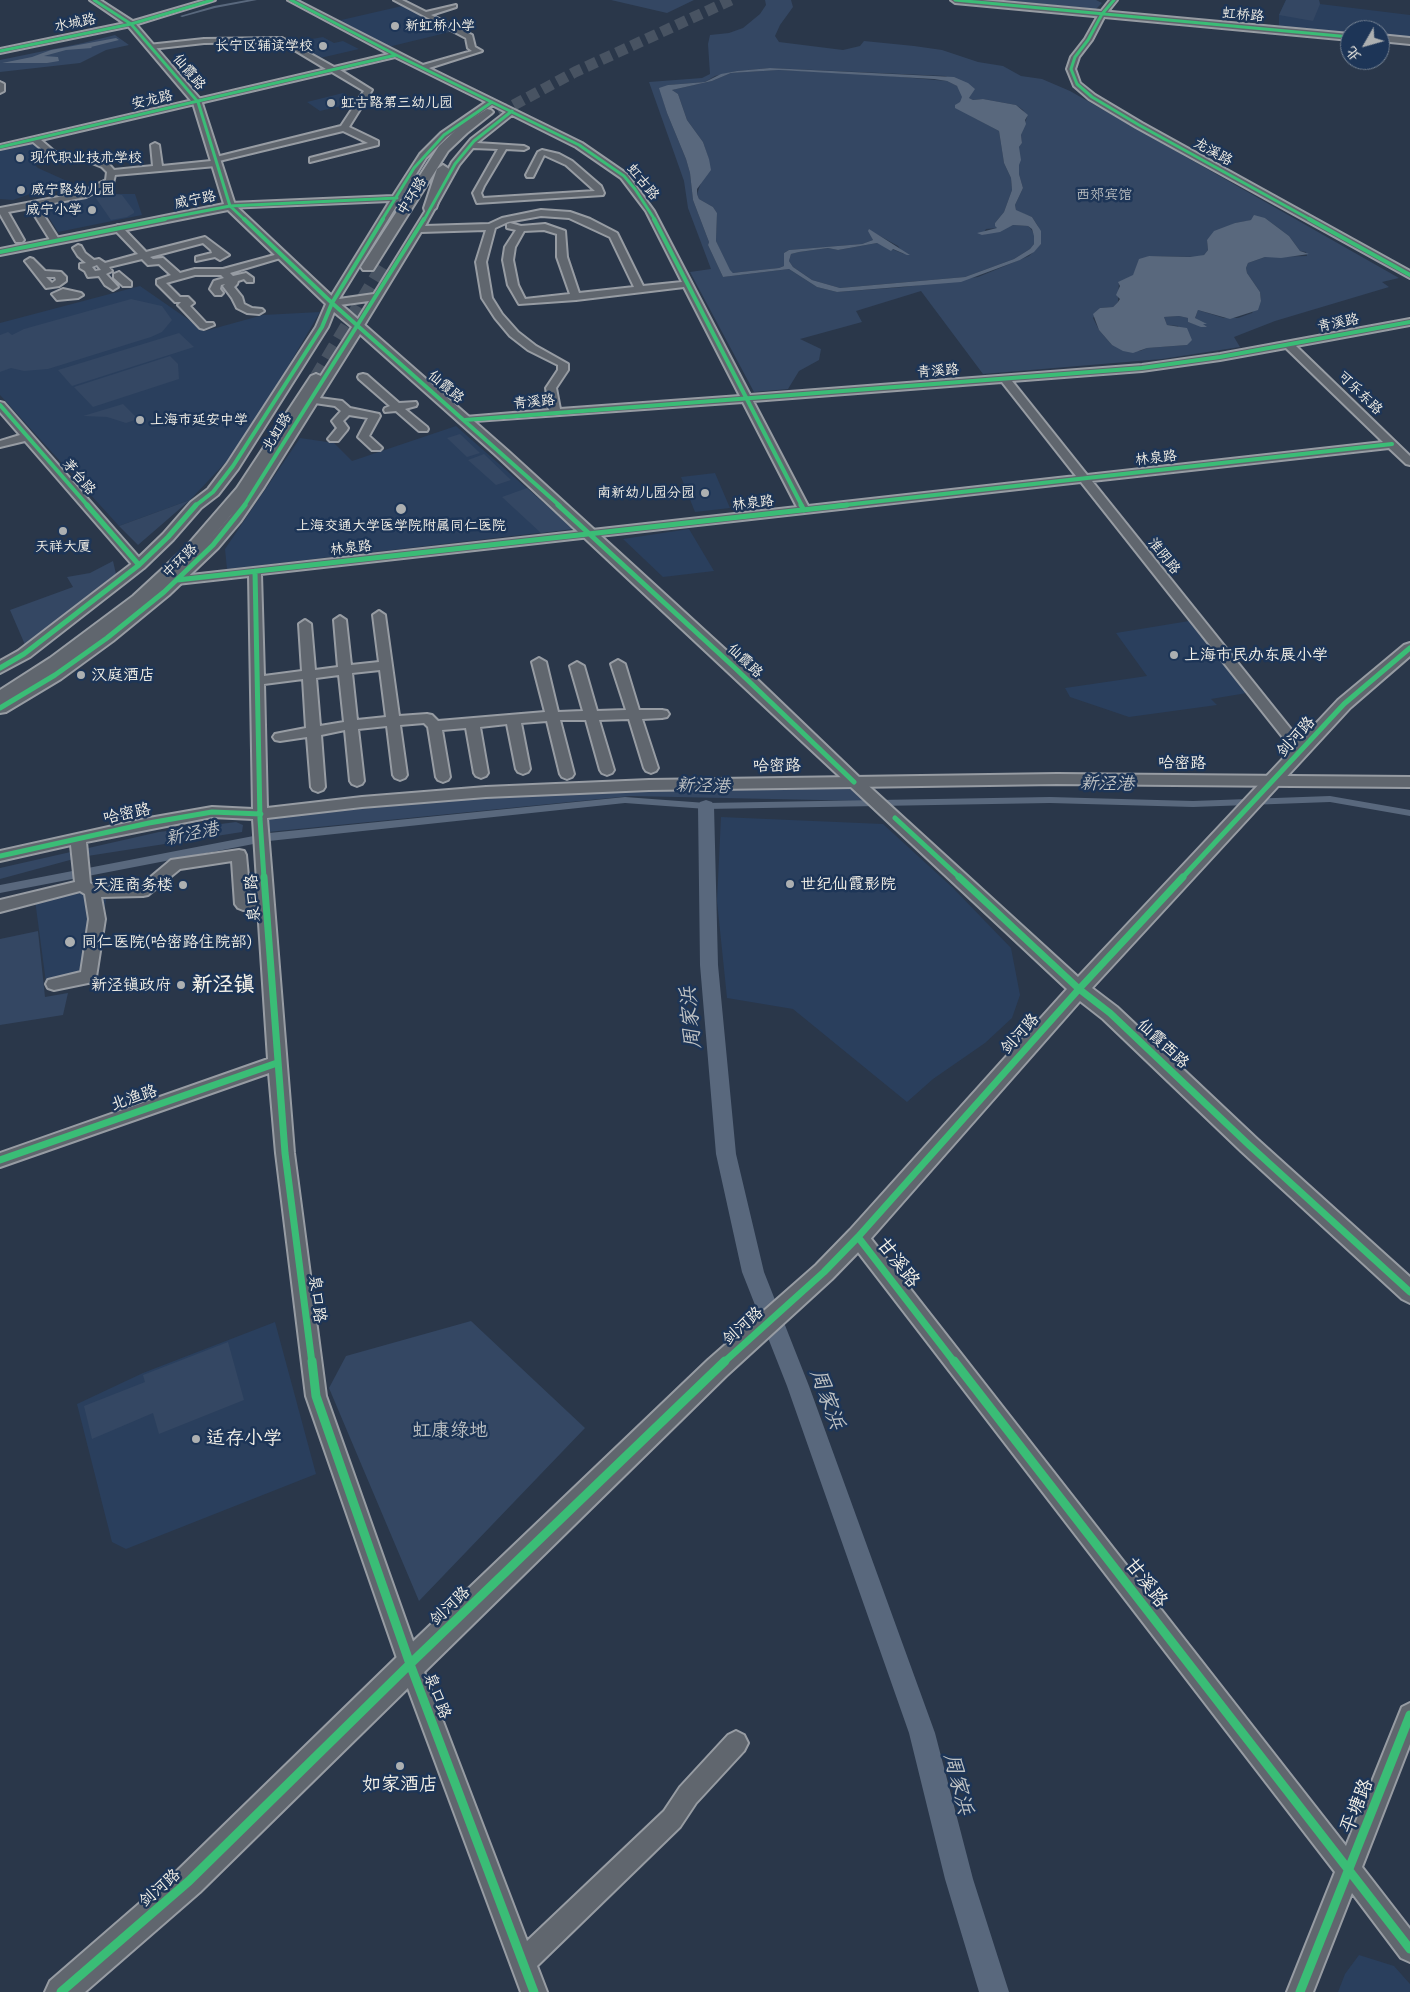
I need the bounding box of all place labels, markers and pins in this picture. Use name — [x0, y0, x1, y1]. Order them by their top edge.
place label: 新虹桥小学 — [405, 18, 475, 34]
marker: 新虹桥小学 — [389, 20, 401, 32]
place label: 长宁区辅读学校 — [215, 38, 313, 54]
marker: 长宁区辅读学校 — [317, 40, 329, 52]
place label: 虹古路第三幼儿园 — [341, 95, 453, 111]
marker: 虹古路第三幼儿园 — [325, 97, 337, 109]
place label: 现代职业技术学校 — [30, 150, 142, 166]
marker: 现代职业技术学校 — [14, 152, 26, 164]
place label: 威宁路幼儿园 — [31, 182, 115, 198]
marker: 威宁路幼儿园 — [15, 184, 27, 196]
place label: 威宁小学 — [26, 202, 82, 218]
marker: 威宁小学 — [86, 204, 98, 216]
place label: 上海市延安中学 — [150, 412, 248, 428]
marker: 上海市延安中学 — [134, 414, 146, 426]
place label: 南新幼儿园分园 — [597, 485, 695, 501]
marker: 南新幼儿园分园 — [699, 487, 711, 499]
marker: 上海交通大学医学院附属同仁医院 — [394, 502, 408, 516]
place label: 上海交通大学医学院附属同仁医院 — [296, 518, 506, 534]
marker: 天祥大厦 — [57, 525, 69, 537]
place label: 天祥大厦 — [35, 539, 91, 555]
place label: 上海市民办东展小学 — [1184, 645, 1328, 665]
marker: 上海市民办东展小学 — [1168, 649, 1180, 661]
place label: 汉庭酒店 — [91, 665, 155, 685]
marker: 汉庭酒店 — [75, 669, 87, 681]
place label: 世纪仙霞影院 — [800, 874, 896, 894]
place label: 天涯商务楼 — [93, 875, 173, 895]
marker: 世纪仙霞影院 — [784, 878, 796, 890]
marker: 天涯商务楼 — [177, 879, 189, 891]
place label: 同仁医院(哈密路住院部) — [81, 932, 252, 952]
marker: 同仁医院(哈密路住院部) — [63, 935, 77, 949]
place label: 新泾镇政府 — [91, 975, 171, 995]
marker: 新泾镇政府 — [175, 979, 187, 991]
place label: 适存小学 — [206, 1428, 282, 1450]
marker: 适存小学 — [190, 1433, 202, 1445]
marker: 如家酒店 — [394, 1760, 406, 1772]
place label: 如家酒店 — [362, 1774, 438, 1796]

